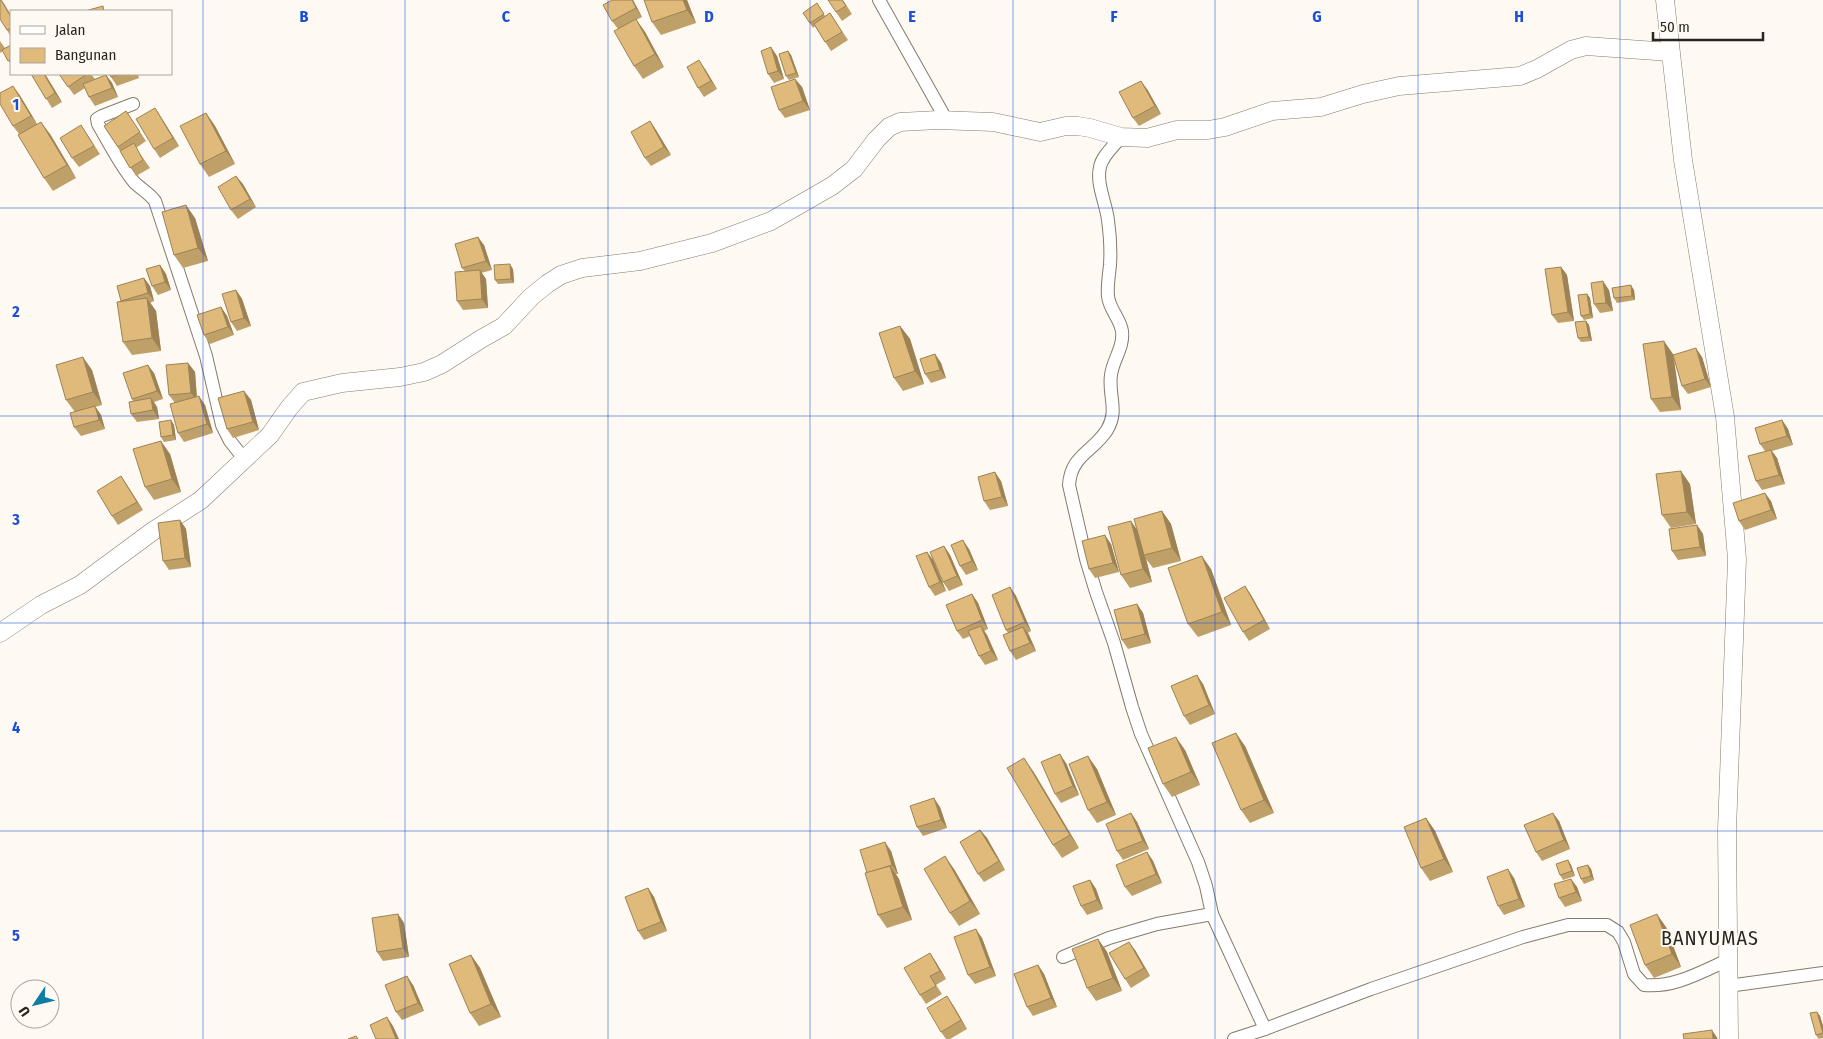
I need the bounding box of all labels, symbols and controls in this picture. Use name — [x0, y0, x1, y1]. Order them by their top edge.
text: B — [300, 7, 309, 26]
text: C — [502, 7, 511, 26]
text: D — [704, 7, 714, 26]
text: E — [908, 7, 916, 26]
text: F — [1110, 7, 1118, 26]
text: G — [1312, 7, 1322, 26]
text: H — [1514, 7, 1524, 26]
legend — [10, 10, 172, 75]
scale bar — [1653, 10, 1763, 42]
text: 50 m — [1660, 18, 1690, 36]
text: Jalan — [55, 21, 85, 39]
text: Bangunan — [55, 46, 116, 64]
text: 1 — [13, 95, 19, 114]
text: 2 — [11, 302, 20, 321]
text: 3 — [11, 510, 20, 529]
text: 4 — [12, 718, 20, 737]
text: 5 — [12, 926, 20, 945]
district label: BANYUMAS — [1661, 926, 1759, 950]
north arrow — [10, 979, 60, 1029]
text: U — [15, 1003, 34, 1019]

